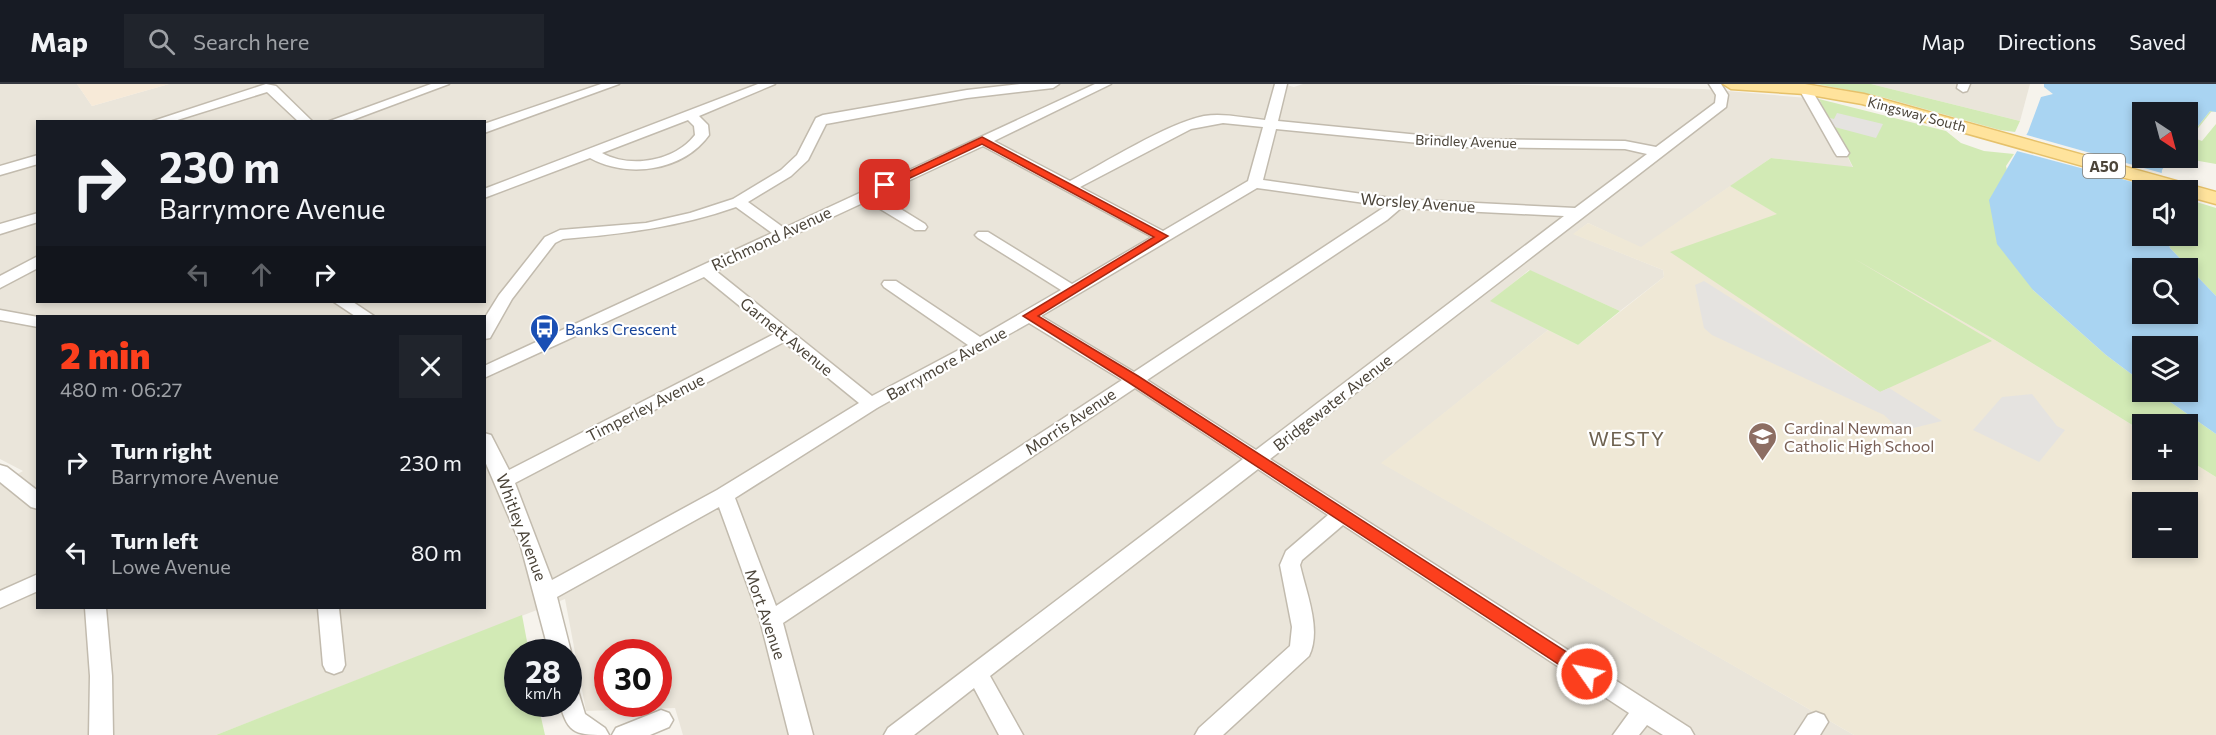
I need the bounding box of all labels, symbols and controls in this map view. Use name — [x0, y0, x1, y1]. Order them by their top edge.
search box — [124, 14, 544, 68]
text: Map — [30, 24, 88, 58]
icon: search — [145, 25, 178, 58]
text: Search here — [193, 28, 309, 55]
text: Map — [1922, 29, 1965, 54]
text: Directions — [1998, 29, 2096, 54]
text: Saved — [2129, 29, 2186, 54]
street label: Kingsway South — [1866, 93, 1968, 135]
north arrow — [2132, 102, 2198, 168]
map controls — [2132, 102, 2198, 558]
street label: Brindley Avenue — [1415, 131, 1517, 151]
text: 230 m — [159, 140, 280, 192]
icon: right — [60, 144, 138, 222]
road number: A50 — [2083, 154, 2125, 178]
pin — [859, 159, 910, 210]
icon: arrive — [868, 168, 901, 201]
button: sound — [2132, 180, 2198, 246]
street label: Worsley Avenue — [1360, 189, 1476, 215]
text: Barrymore Avenue — [159, 192, 386, 225]
street label: Richmond Avenue — [708, 202, 834, 274]
icon: left — [182, 258, 215, 291]
icon: ahead — [245, 258, 278, 291]
icon: right — [308, 258, 341, 291]
button: search — [2132, 258, 2198, 324]
street label: Garnett Avenue — [737, 293, 837, 379]
bus stop icon: Banks Crescent — [528, 312, 560, 354]
place label: Banks Crescent — [565, 319, 677, 338]
street label: Barrymore Avenue — [883, 322, 1009, 404]
text: 2 min — [60, 332, 150, 376]
button: close — [399, 335, 462, 398]
button: layers — [2132, 336, 2198, 402]
street label: Bridgewater Avenue — [1269, 350, 1395, 454]
street label: Timperley Avenue — [583, 369, 707, 445]
text: 480 m · 06:27 — [60, 377, 182, 401]
street label: Morris Avenue — [1021, 384, 1119, 458]
button: + — [2132, 414, 2198, 480]
place label: Cardinal Newman Catholic High School — [1784, 418, 1934, 455]
school or university icon: Cardinal Newman Catholic High School — [1747, 420, 1779, 462]
district label: WESTY — [1588, 426, 1666, 450]
text: Turn right — [111, 437, 212, 464]
icon: right — [60, 446, 93, 479]
text: 230 m — [399, 449, 462, 476]
text: Barrymore Avenue — [111, 464, 279, 488]
street label: Whitley Avenue — [493, 471, 551, 583]
button: − — [2132, 492, 2198, 558]
text: Turn left — [111, 527, 198, 554]
icon: left — [60, 536, 93, 569]
text: 80 m — [411, 539, 462, 566]
text: Lowe Avenue — [111, 554, 231, 578]
street label: Mort Avenue — [742, 566, 790, 662]
speed limit sign: 30 — [594, 639, 672, 717]
position arrow — [1555, 642, 1619, 706]
text: 28 — [525, 652, 561, 689]
text: km/h — [525, 684, 561, 702]

